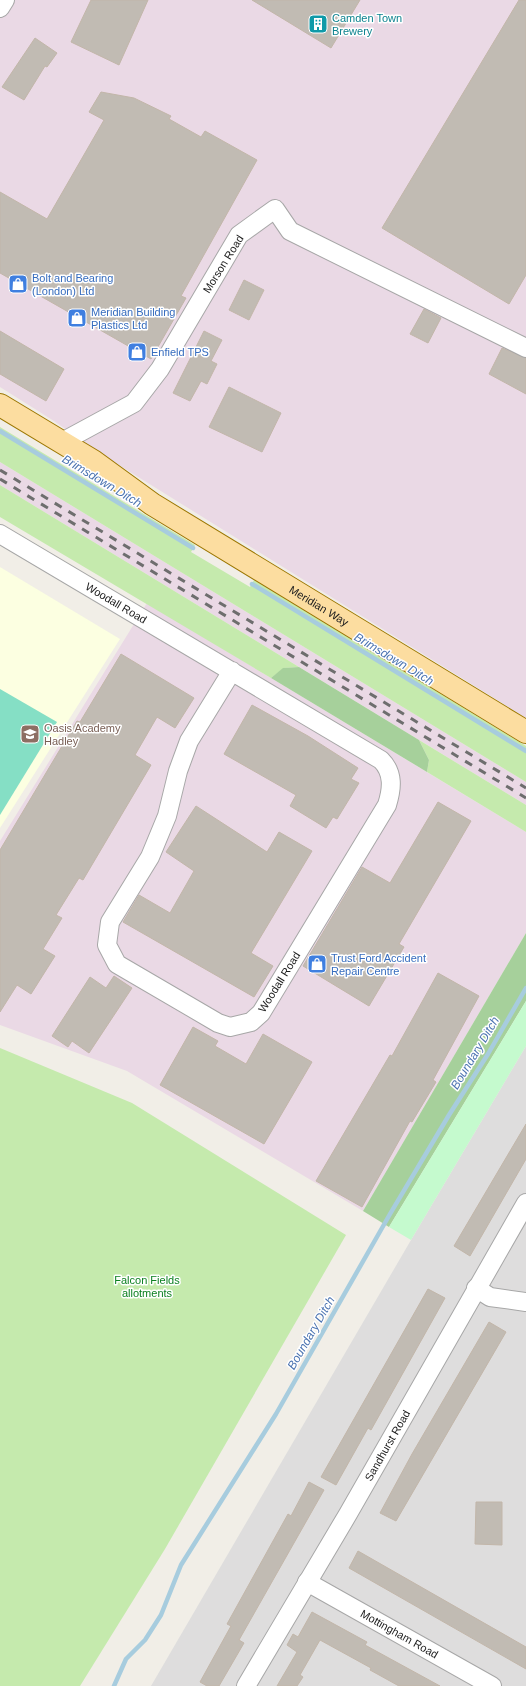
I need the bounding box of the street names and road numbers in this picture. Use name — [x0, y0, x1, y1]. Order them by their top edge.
street label: Morson Road — [200, 233, 246, 295]
street label: Woodall Road — [83, 580, 149, 626]
street label: Meridian Way — [287, 583, 351, 629]
street label: Woodall Road — [256, 950, 302, 1014]
street label: Sandhurst Road — [362, 1408, 412, 1483]
street label: Mottingham Road — [359, 1607, 440, 1660]

